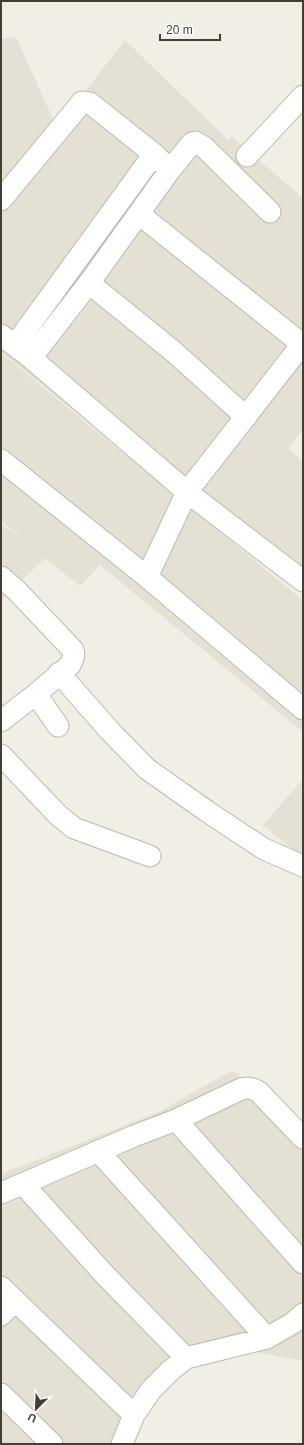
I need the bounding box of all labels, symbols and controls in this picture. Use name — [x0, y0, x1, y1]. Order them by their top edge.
scale bar — [160, 16, 220, 42]
text: 20 m — [166, 23, 193, 37]
north arrow — [16, 1389, 56, 1429]
text: U — [26, 1411, 38, 1425]

